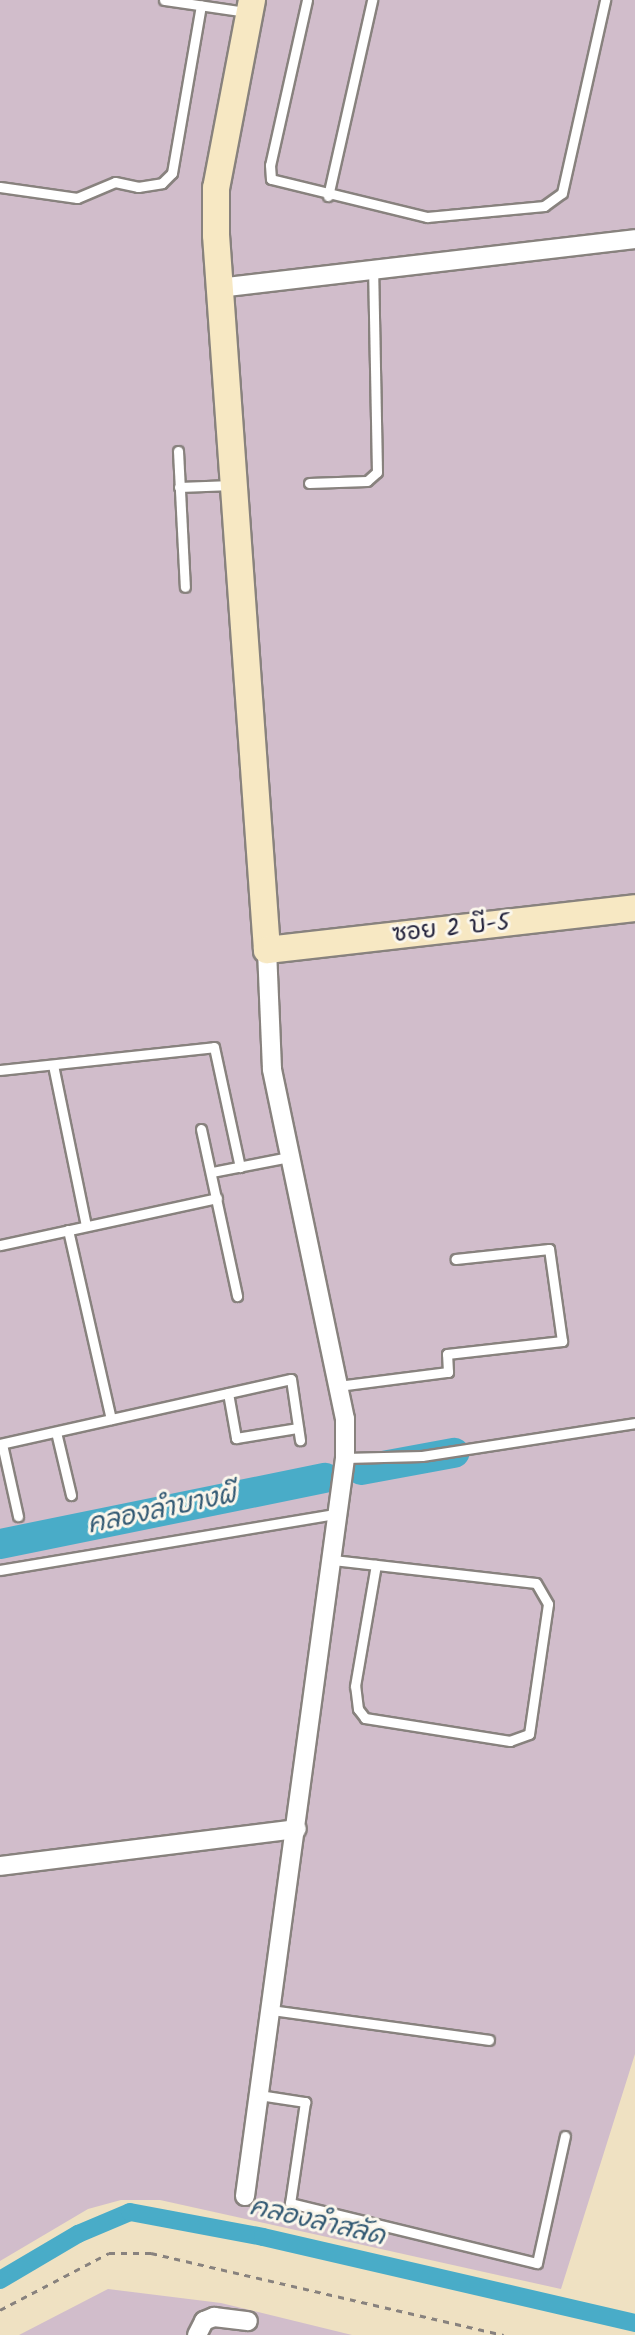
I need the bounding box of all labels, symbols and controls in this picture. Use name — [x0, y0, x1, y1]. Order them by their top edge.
street label: ซอย 2 บี-5 — [391, 909, 511, 949]
water label: คลองลำบางผี — [85, 1480, 239, 1542]
water label: คลองลำสลัด — [246, 2192, 388, 2254]

